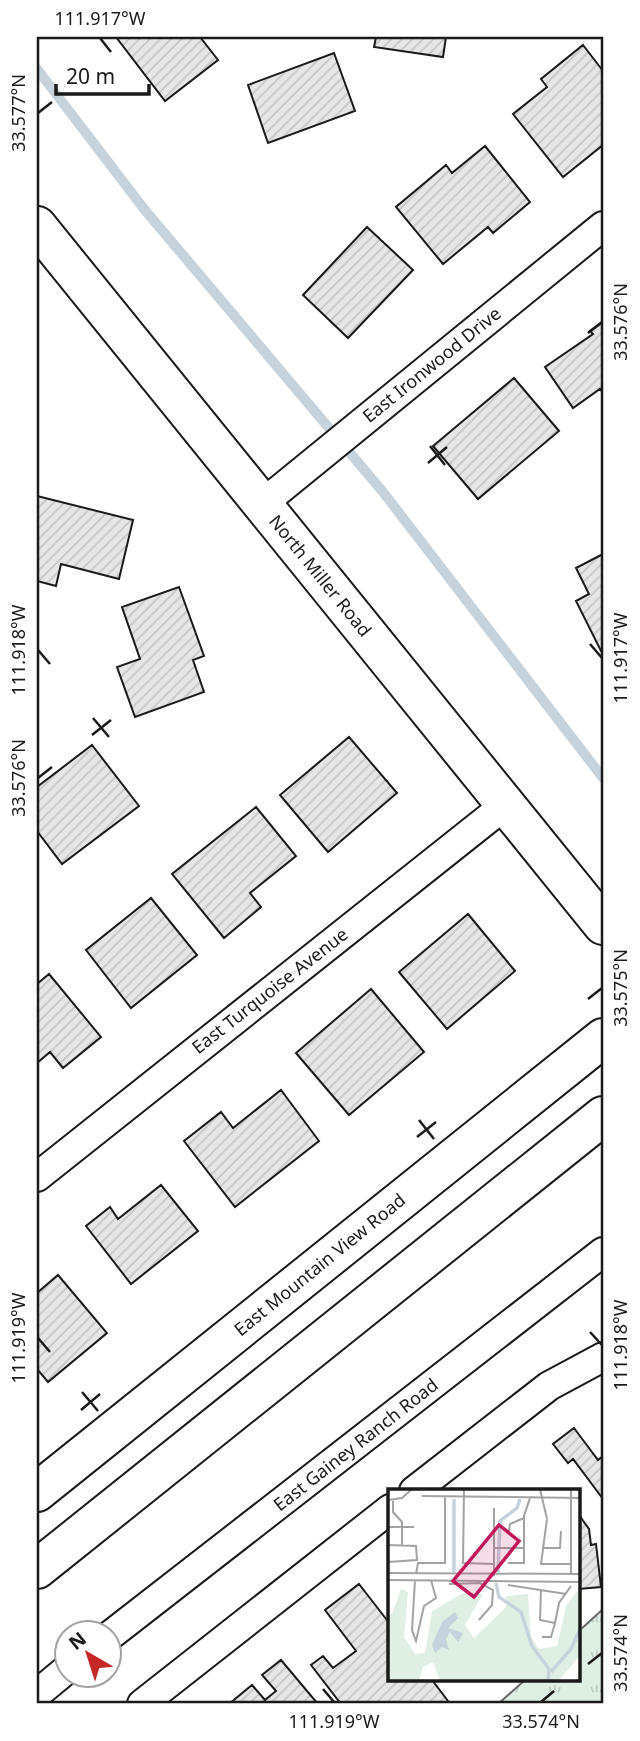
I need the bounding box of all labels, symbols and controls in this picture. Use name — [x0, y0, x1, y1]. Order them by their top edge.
text: 111.917°W — [54, 6, 146, 30]
scale bar — [56, 52, 149, 96]
text: 20 m — [66, 62, 115, 90]
text: 33.577°N — [6, 74, 30, 152]
text: 33.576°N — [608, 283, 632, 361]
street label: East Ironwood Drive — [357, 301, 505, 427]
street label: North Miller Road — [264, 509, 377, 641]
text: 111.918°W — [6, 604, 30, 696]
text: 111.917°W — [608, 612, 632, 704]
text: 33.576°N — [6, 739, 30, 817]
street label: East Turquoise Avenue — [187, 922, 352, 1059]
text: 33.575°N — [608, 949, 632, 1027]
street label: East Mountain View Road — [229, 1188, 410, 1341]
text: 111.919°W — [6, 1292, 30, 1384]
text: 111.918°W — [608, 1299, 632, 1391]
street label: East Gainey Ranch Road — [268, 1372, 443, 1516]
inset map — [388, 1489, 580, 1682]
text: 33.574°N — [608, 1614, 632, 1692]
north arrow — [52, 1618, 122, 1688]
text: N — [63, 1626, 91, 1656]
text: 111.919°W — [288, 1709, 380, 1733]
text: 33.574°N — [502, 1709, 580, 1733]

